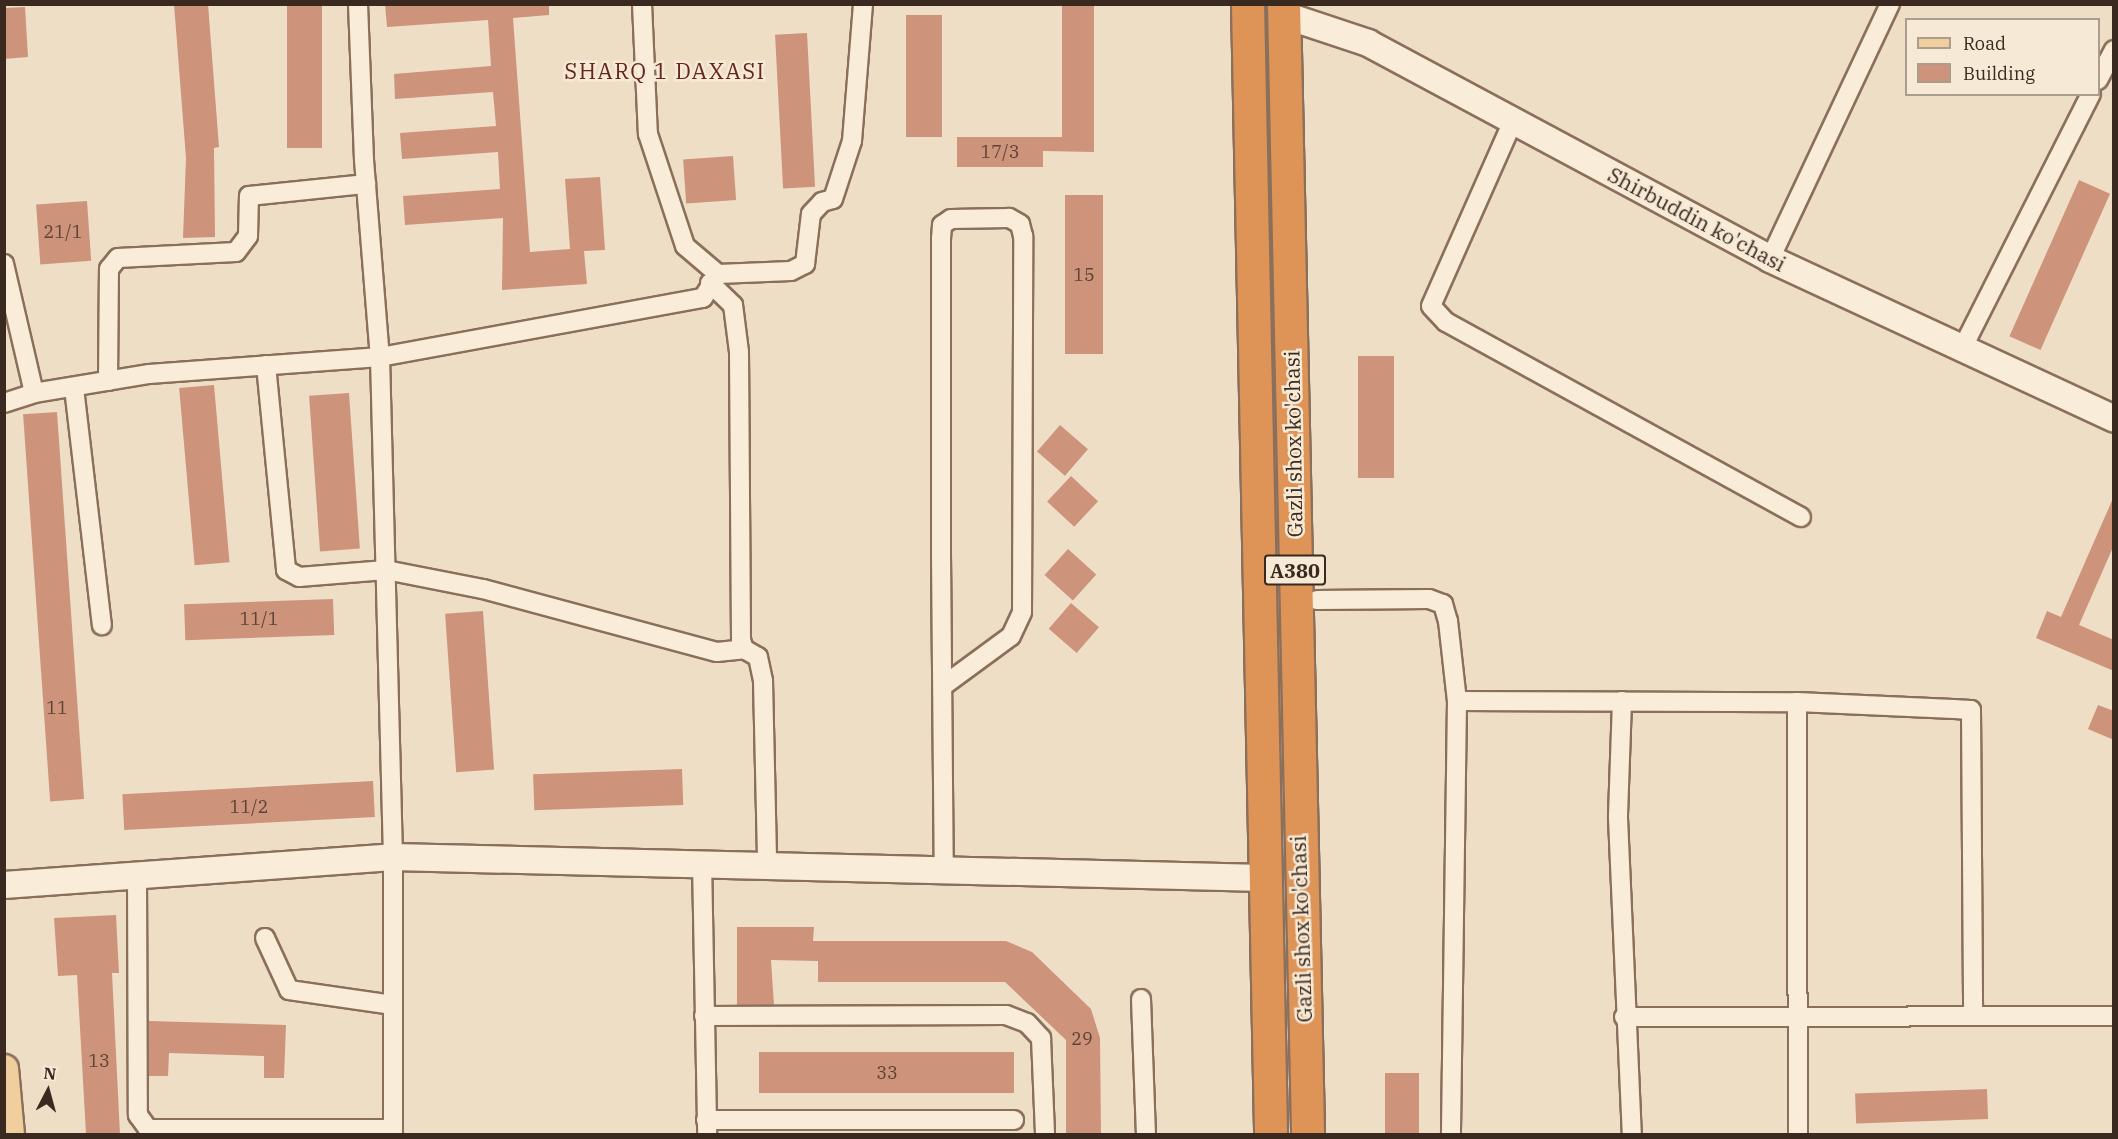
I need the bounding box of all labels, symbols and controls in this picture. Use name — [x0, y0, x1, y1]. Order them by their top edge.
legend — [1905, 18, 2100, 96]
text: Road — [1963, 32, 2006, 55]
district label: SHARQ 1 DAXASI — [564, 58, 766, 84]
text: Building — [1963, 62, 2035, 85]
house number: 17/3 — [981, 141, 1019, 163]
street label: Shirbuddin ko'chasi — [1604, 161, 1790, 277]
house number: 21/1 — [44, 221, 82, 243]
house number: 15 — [1073, 264, 1095, 286]
street label: Gazli shox ko'chasi — [1279, 350, 1307, 538]
road number: A380 — [1264, 553, 1326, 587]
house number: 11/1 — [240, 608, 278, 630]
house number: 11 — [46, 697, 68, 719]
house number: 11/2 — [230, 796, 268, 818]
street label: Gazli shox ko'chasi — [1285, 835, 1317, 1023]
house number: 29 — [1071, 1028, 1093, 1050]
house number: 13 — [88, 1050, 110, 1072]
north arrow — [18, 1061, 78, 1121]
text: N — [43, 1062, 57, 1084]
house number: 33 — [876, 1062, 898, 1084]

